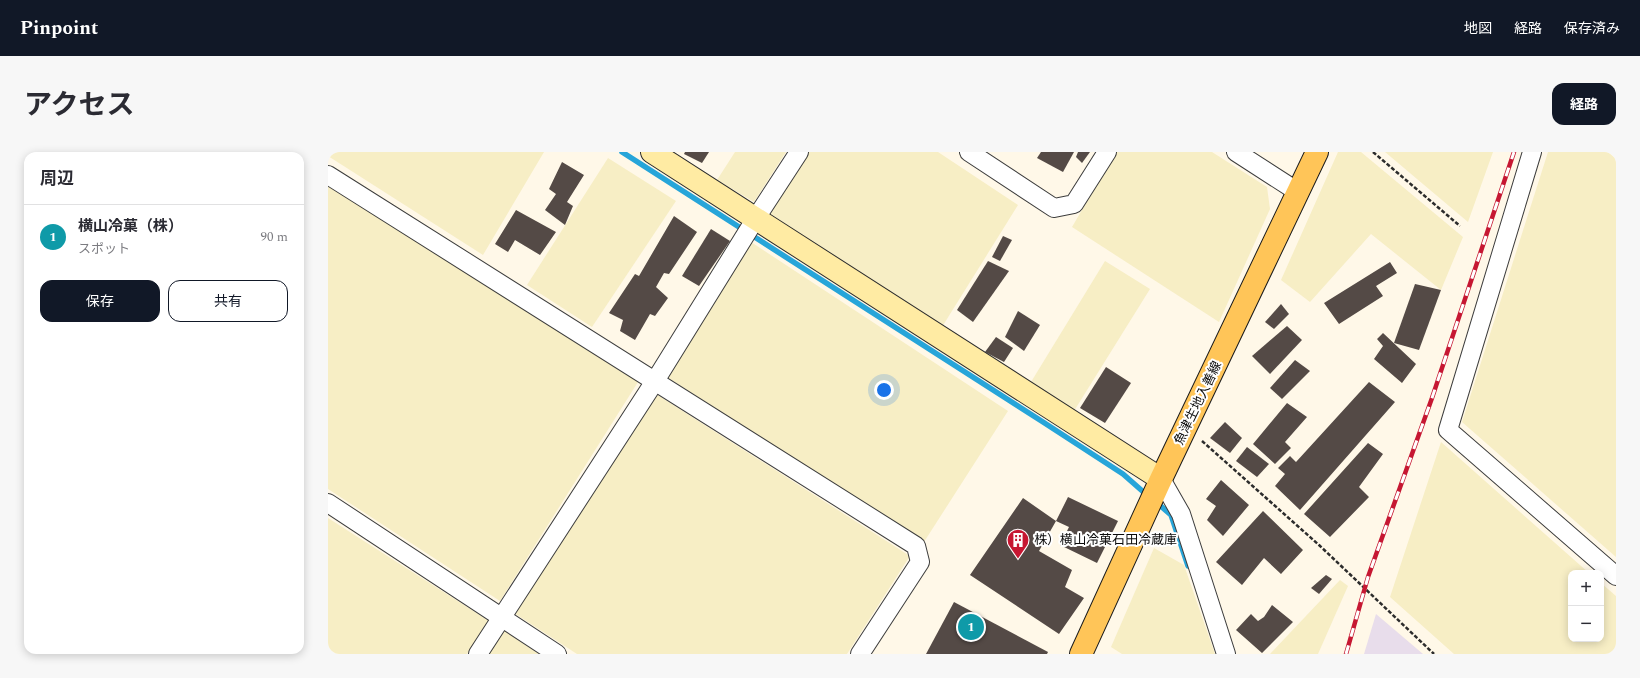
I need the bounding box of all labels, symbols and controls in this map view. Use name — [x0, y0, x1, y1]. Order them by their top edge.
text: Pinpoint — [20, 14, 98, 43]
text: 地図 — [1464, 18, 1492, 39]
text: 経路 — [1514, 18, 1542, 39]
text: 保存済み — [1564, 18, 1620, 39]
button: 経路 — [1552, 83, 1616, 125]
text: アクセス — [24, 84, 135, 127]
text: 周辺 — [40, 166, 74, 192]
text: 横山冷菓（株） — [78, 215, 183, 238]
text: 1 — [49, 227, 57, 247]
text: 90 m — [261, 227, 288, 247]
text: スポット — [78, 239, 130, 259]
button: 保存 — [40, 280, 160, 322]
button: 共有 — [168, 280, 288, 322]
street label: 魚津生地入善線 — [1169, 358, 1227, 448]
your location — [874, 380, 894, 400]
building icon: 株）横山冷菓石田冷蔵庫 — [1005, 527, 1031, 560]
place label: 株）横山冷菓石田冷蔵庫 — [1034, 530, 1177, 550]
map controls — [1568, 570, 1604, 642]
button: + — [1568, 570, 1604, 606]
button: − — [1568, 606, 1604, 642]
pin: 1 — [958, 612, 984, 642]

